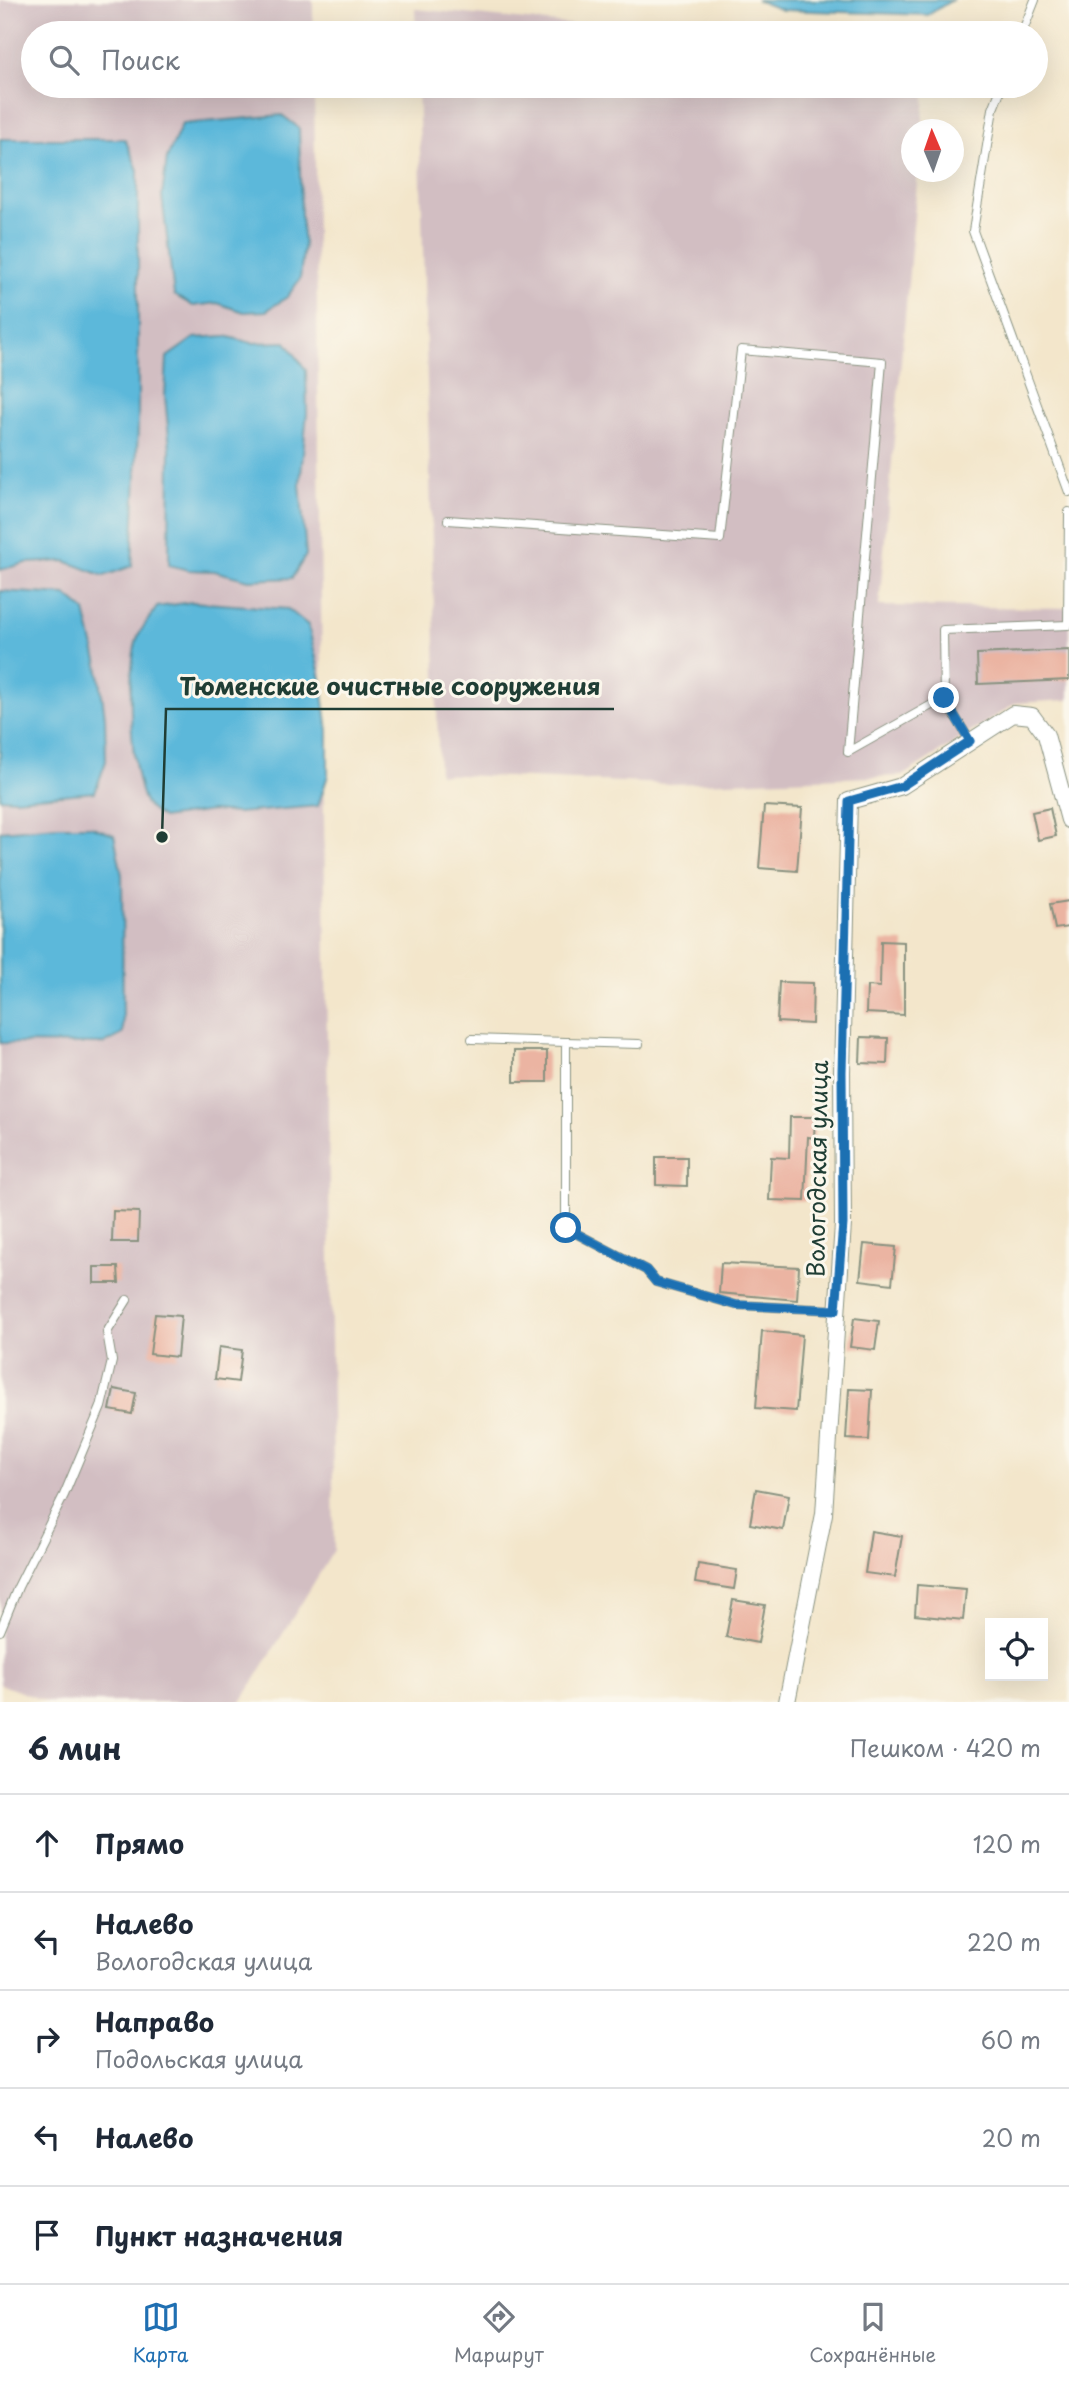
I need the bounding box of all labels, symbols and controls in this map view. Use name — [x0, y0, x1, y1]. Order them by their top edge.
search box — [21, 21, 1048, 98]
text: Поиск — [101, 40, 180, 79]
icon: search — [45, 41, 83, 79]
north arrow — [901, 119, 964, 182]
callout: Тюменские очистные сооружения — [166, 664, 614, 709]
text: Тюменские очистные сооружения — [180, 667, 601, 703]
route end — [928, 682, 959, 713]
street label: Вологодская улица — [797, 1060, 836, 1278]
route start — [550, 1212, 581, 1243]
map controls — [985, 1618, 1048, 1681]
button: locate — [985, 1618, 1048, 1681]
text: 6 мин — [28, 1725, 122, 1770]
text: Пешком · 420 m — [850, 1730, 1041, 1765]
icon: ahead — [28, 1824, 66, 1862]
text: Прямо — [95, 1824, 184, 1863]
text: 120 m — [973, 1826, 1041, 1861]
text: Налево — [95, 1904, 193, 1943]
icon: left — [28, 1922, 66, 1960]
text: 220 m — [967, 1924, 1041, 1959]
text: Вологодская улица — [95, 1943, 312, 1978]
text: Направо — [95, 2002, 214, 2041]
icon: right — [28, 2020, 66, 2058]
text: 60 m — [981, 2022, 1041, 2057]
text: Подольская улица — [95, 2041, 303, 2076]
icon: left — [28, 2118, 66, 2156]
text: Налево — [95, 2118, 193, 2157]
text: 20 m — [982, 2120, 1041, 2155]
icon: arrive — [28, 2216, 66, 2254]
text: Пункт назначения — [95, 2216, 343, 2255]
tab: Карта — [133, 2298, 189, 2368]
tab: Маршрут — [454, 2298, 544, 2368]
tab: Сохранённые — [809, 2298, 936, 2368]

